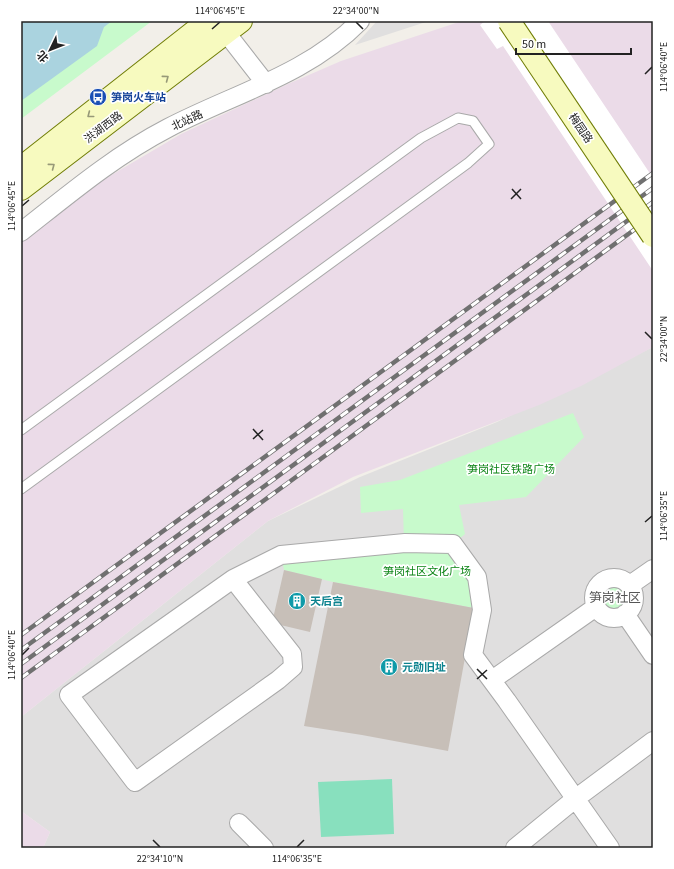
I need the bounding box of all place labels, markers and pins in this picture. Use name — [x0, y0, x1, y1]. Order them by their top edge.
bus stop icon: 笋岗火车站 — [88, 87, 108, 107]
place label: 笋岗火车站 — [111, 90, 166, 105]
building icon: 天后宫 — [287, 591, 307, 611]
place label: 天后宫 — [310, 594, 343, 609]
building icon: 元勋旧址 — [379, 657, 399, 677]
place label: 元勋旧址 — [402, 660, 446, 675]

